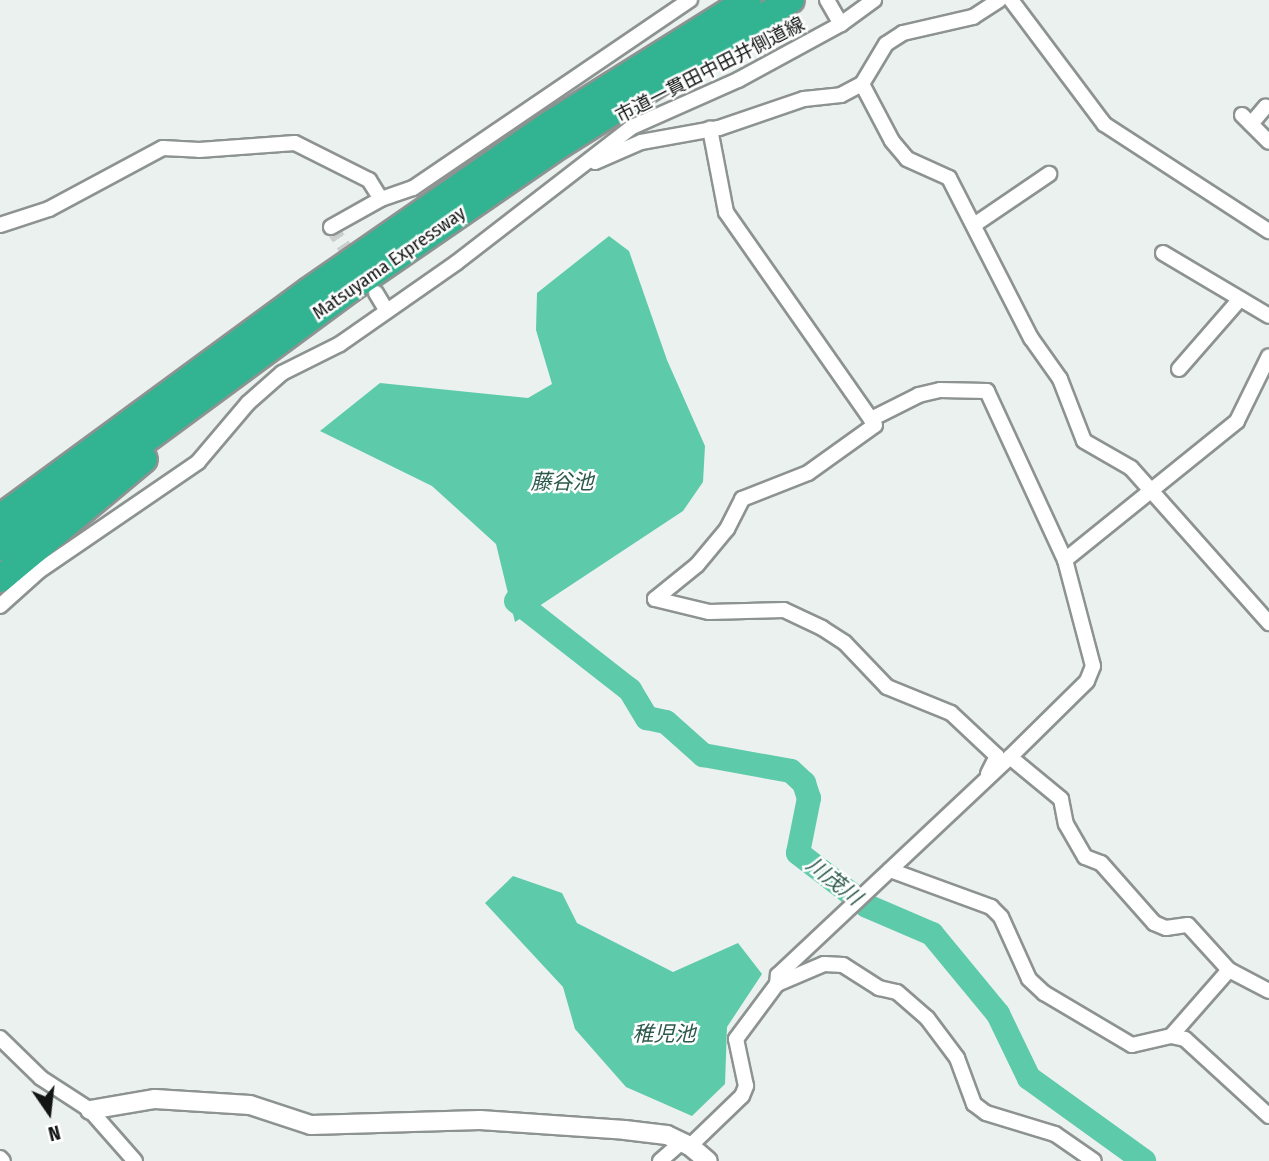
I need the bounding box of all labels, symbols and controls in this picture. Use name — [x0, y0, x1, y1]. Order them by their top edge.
street label: 市道一貫田中田井側道線 — [612, 12, 808, 128]
street label: Matsuyama Expressway — [308, 202, 470, 324]
water label: 藤谷池 — [531, 469, 593, 495]
water label: 川茂川 — [801, 852, 867, 910]
water label: 稚児池 — [633, 1021, 695, 1047]
north arrow — [14, 1077, 84, 1147]
text: N — [46, 1120, 63, 1145]

